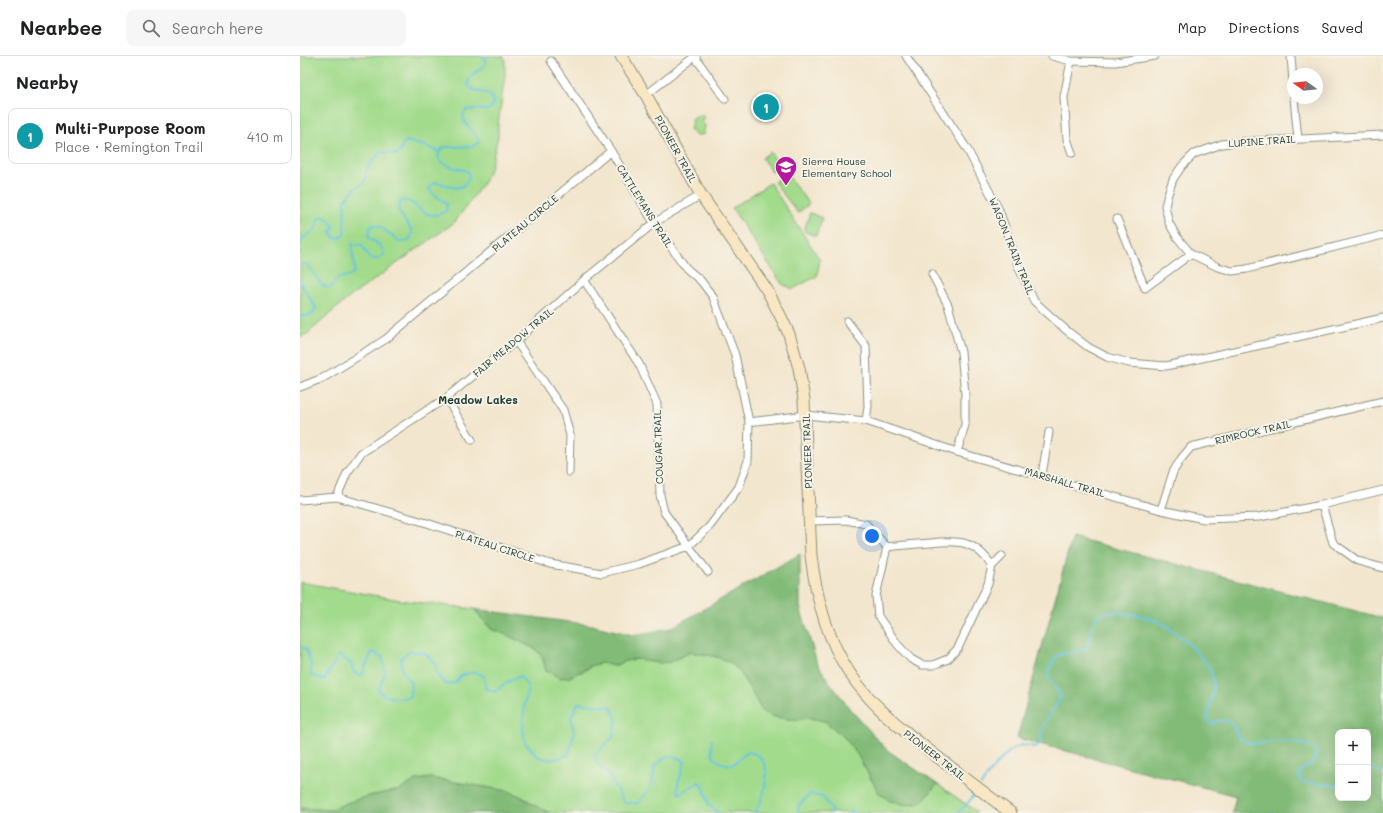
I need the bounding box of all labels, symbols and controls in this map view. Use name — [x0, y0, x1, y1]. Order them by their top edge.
search box — [126, 10, 406, 46]
text: Nearbee — [20, 15, 102, 40]
icon: search — [140, 17, 162, 39]
text: Search here — [172, 18, 263, 38]
text: Map — [1178, 18, 1206, 37]
text: Directions — [1228, 18, 1299, 37]
text: Saved — [1321, 18, 1363, 37]
north arrow — [1287, 68, 1323, 104]
text: Nearby — [16, 71, 78, 93]
pin: 1 — [753, 92, 779, 122]
street label: PIONEER TRAIL — [652, 113, 701, 186]
text: Multi-Purpose Room — [55, 118, 205, 138]
text: 1 — [27, 128, 33, 145]
text: 410 m — [247, 128, 283, 145]
street label: LUPINE TRAIL — [1228, 132, 1297, 150]
text: Place · Remington Trail — [55, 138, 203, 155]
school or university icon: Sierra House Elementary School — [773, 154, 799, 187]
place label: Sierra House Elementary School — [802, 154, 892, 180]
street label: CATTLEMANS TRAIL — [614, 162, 677, 251]
street label: PLATEAU CIRCLE — [489, 191, 561, 255]
street label: WAGON TRAIN TRAIL — [986, 195, 1038, 298]
street label: FAIR MEADOW TRAIL — [470, 304, 557, 380]
district label: Meadow Lakes — [438, 392, 518, 407]
street label: COUGAR TRAIL — [650, 409, 666, 484]
street label: PIONEER TRAIL — [799, 412, 815, 489]
street label: RIMROCK TRAIL — [1213, 416, 1293, 448]
street label: MARSHALL TRAIL — [1023, 464, 1108, 500]
your location — [862, 526, 882, 546]
street label: PLATEAU CIRCLE — [454, 527, 537, 565]
street label: PIONEER TRAIL — [901, 726, 970, 784]
map controls — [1335, 729, 1371, 801]
button: + — [1335, 729, 1371, 765]
button: − — [1335, 765, 1371, 801]

